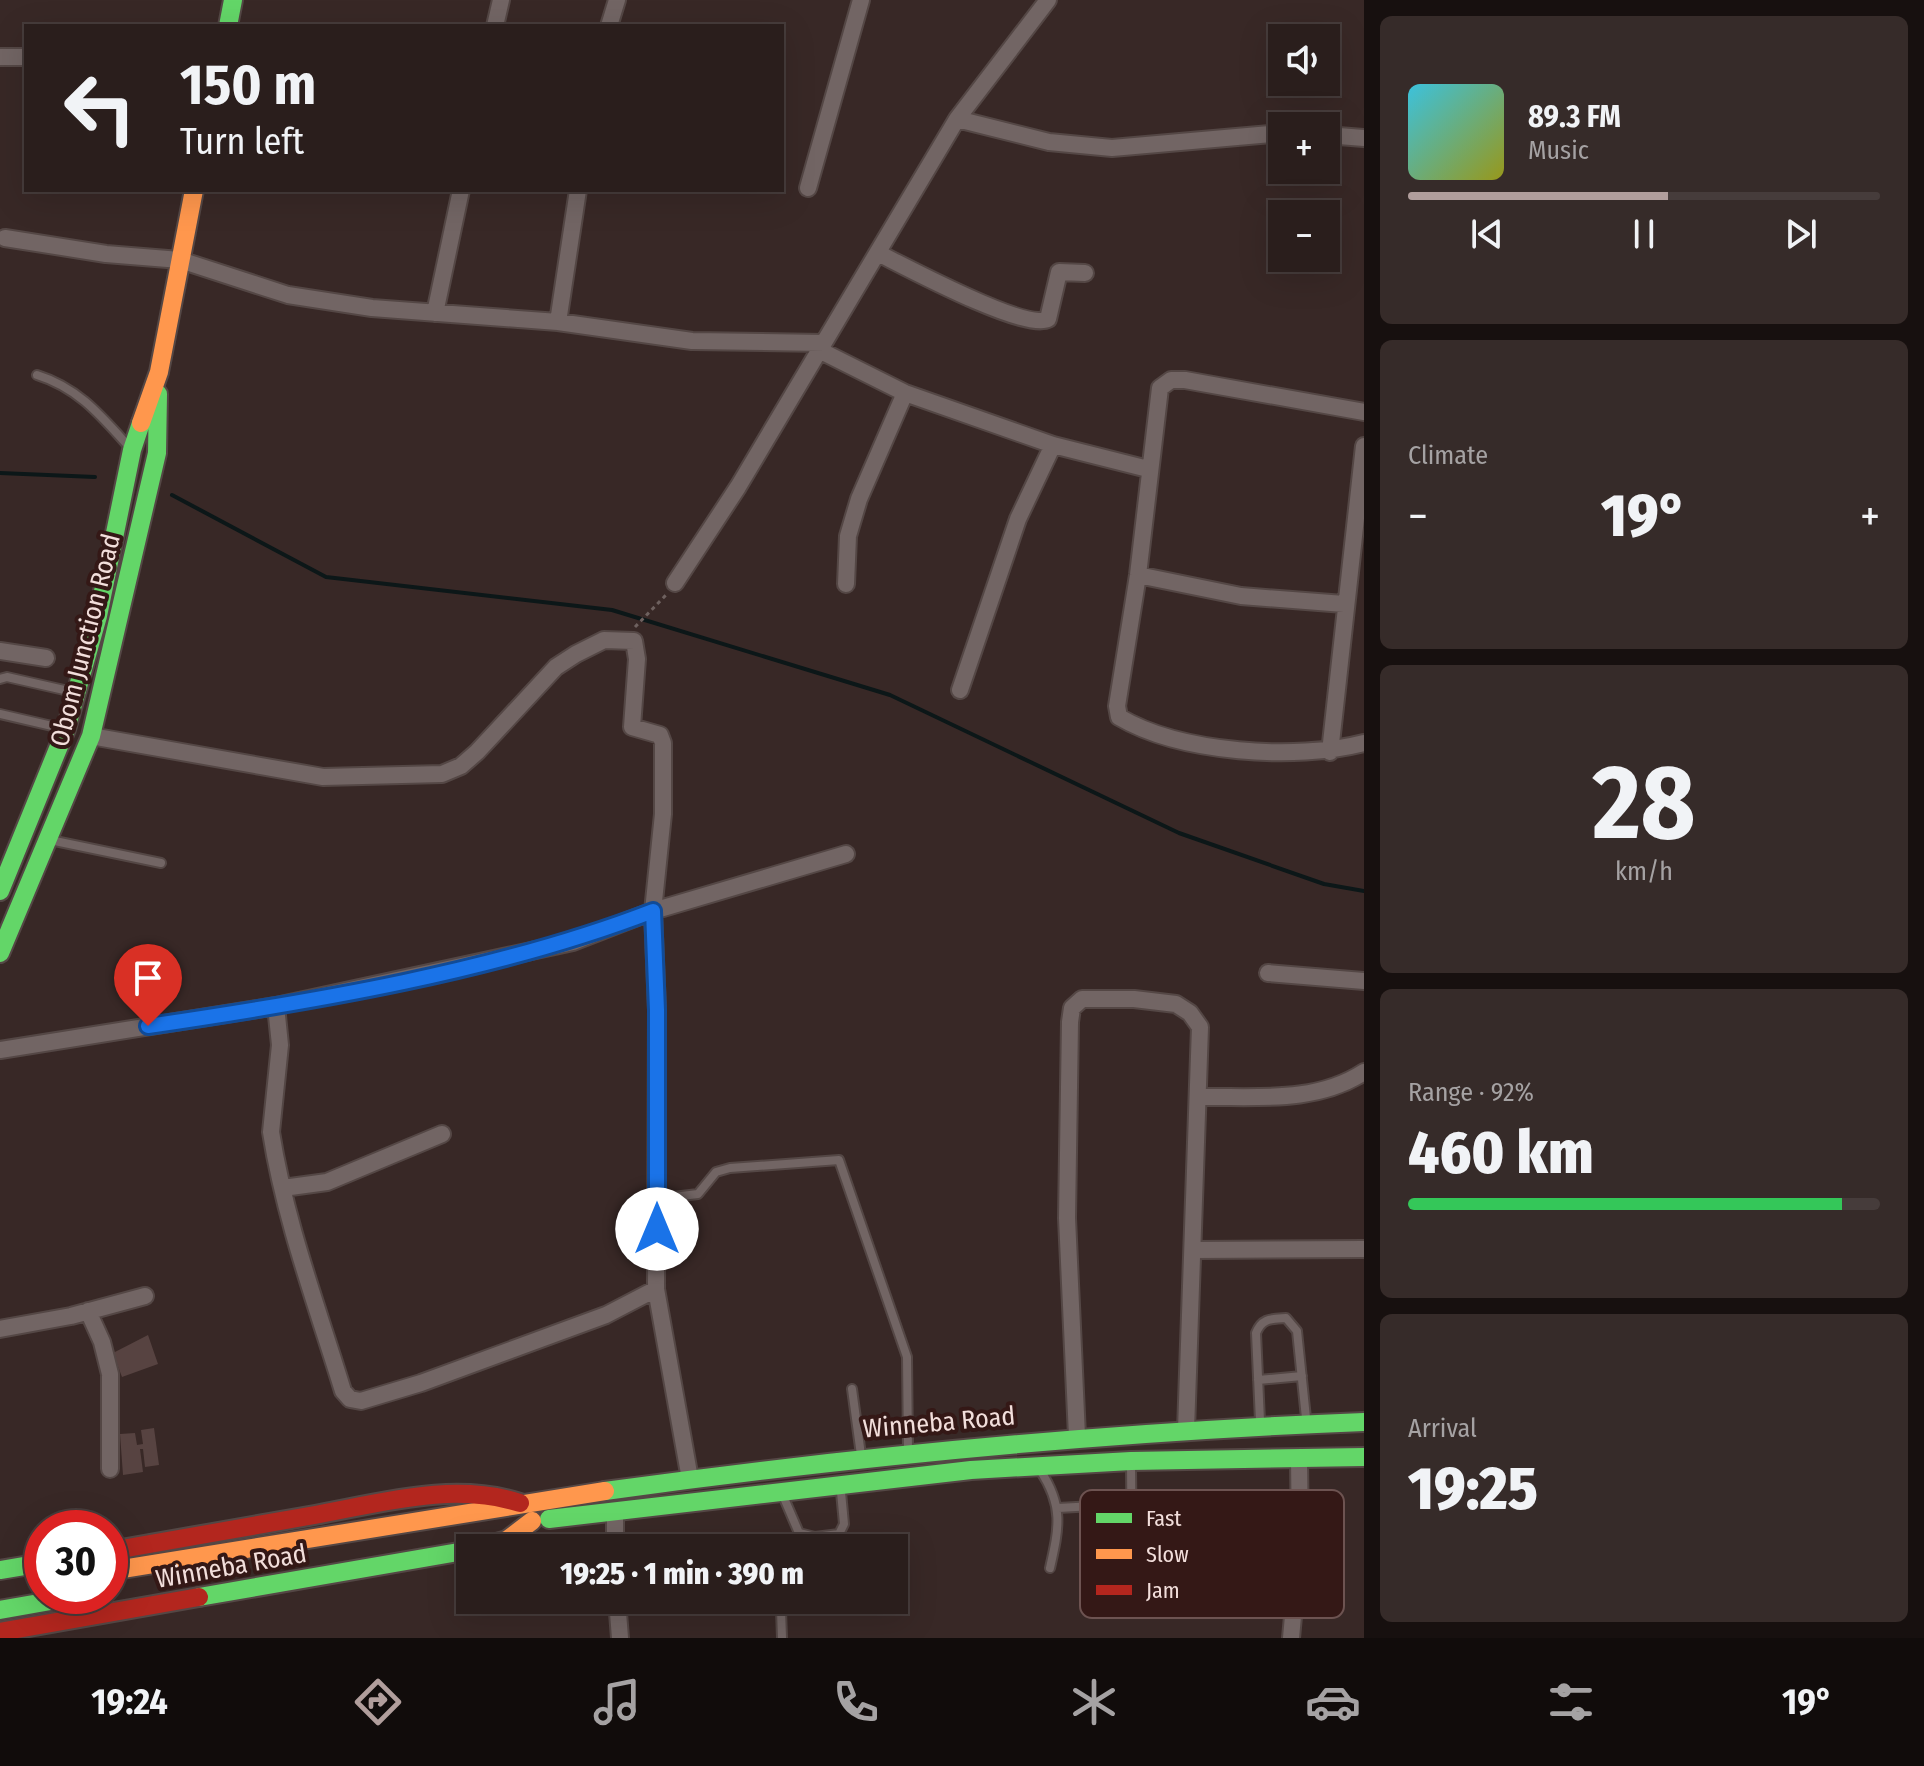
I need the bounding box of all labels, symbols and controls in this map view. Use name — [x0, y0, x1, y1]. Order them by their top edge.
map controls — [1268, 24, 1340, 272]
button: sound — [1268, 24, 1340, 96]
text: 150 m — [180, 52, 316, 119]
icon: left — [48, 56, 152, 160]
text: 89.3 FM — [1528, 99, 1621, 135]
button: + — [1268, 112, 1340, 184]
text: Turn left — [180, 120, 304, 164]
text: Music — [1528, 135, 1589, 166]
button: − — [1268, 200, 1340, 272]
icon: previous — [1465, 212, 1509, 256]
icon: pause — [1622, 212, 1666, 256]
icon: next — [1779, 212, 1823, 256]
text: Climate — [1408, 440, 1488, 471]
text: 19° — [1601, 480, 1687, 552]
text: − — [1408, 490, 1428, 543]
text: + — [1860, 490, 1880, 543]
street label: Obom Junction Road — [44, 531, 127, 750]
text: 28 — [1592, 741, 1696, 866]
text: km/h — [1615, 856, 1673, 887]
pin — [114, 944, 182, 1026]
icon: arrive — [126, 956, 170, 1000]
text: Range · 92% — [1408, 1077, 1534, 1108]
text: 460 km — [1408, 1117, 1594, 1189]
position arrow — [615, 1187, 699, 1271]
street label: Winneba Road — [862, 1400, 1016, 1445]
text: Arrival — [1408, 1413, 1477, 1444]
text: 19:25 — [1408, 1453, 1538, 1525]
legend — [1080, 1490, 1344, 1618]
text: Fast — [1146, 1505, 1182, 1532]
speed limit sign: 30 — [24, 1510, 128, 1614]
street label: Winneba Road — [153, 1538, 309, 1595]
text: Slow — [1146, 1541, 1189, 1568]
text: 19:25 · 1 min · 390 m — [560, 1556, 804, 1592]
text: Jam — [1146, 1577, 1180, 1604]
icon: directions — [350, 1674, 406, 1730]
icon: music — [589, 1674, 645, 1730]
icon: phone — [828, 1674, 884, 1730]
icon: climate — [1066, 1674, 1122, 1730]
icon: car — [1305, 1674, 1361, 1730]
icon: filters — [1543, 1674, 1599, 1730]
text: 19:24 — [91, 1680, 168, 1724]
text: 19° — [1782, 1680, 1833, 1724]

